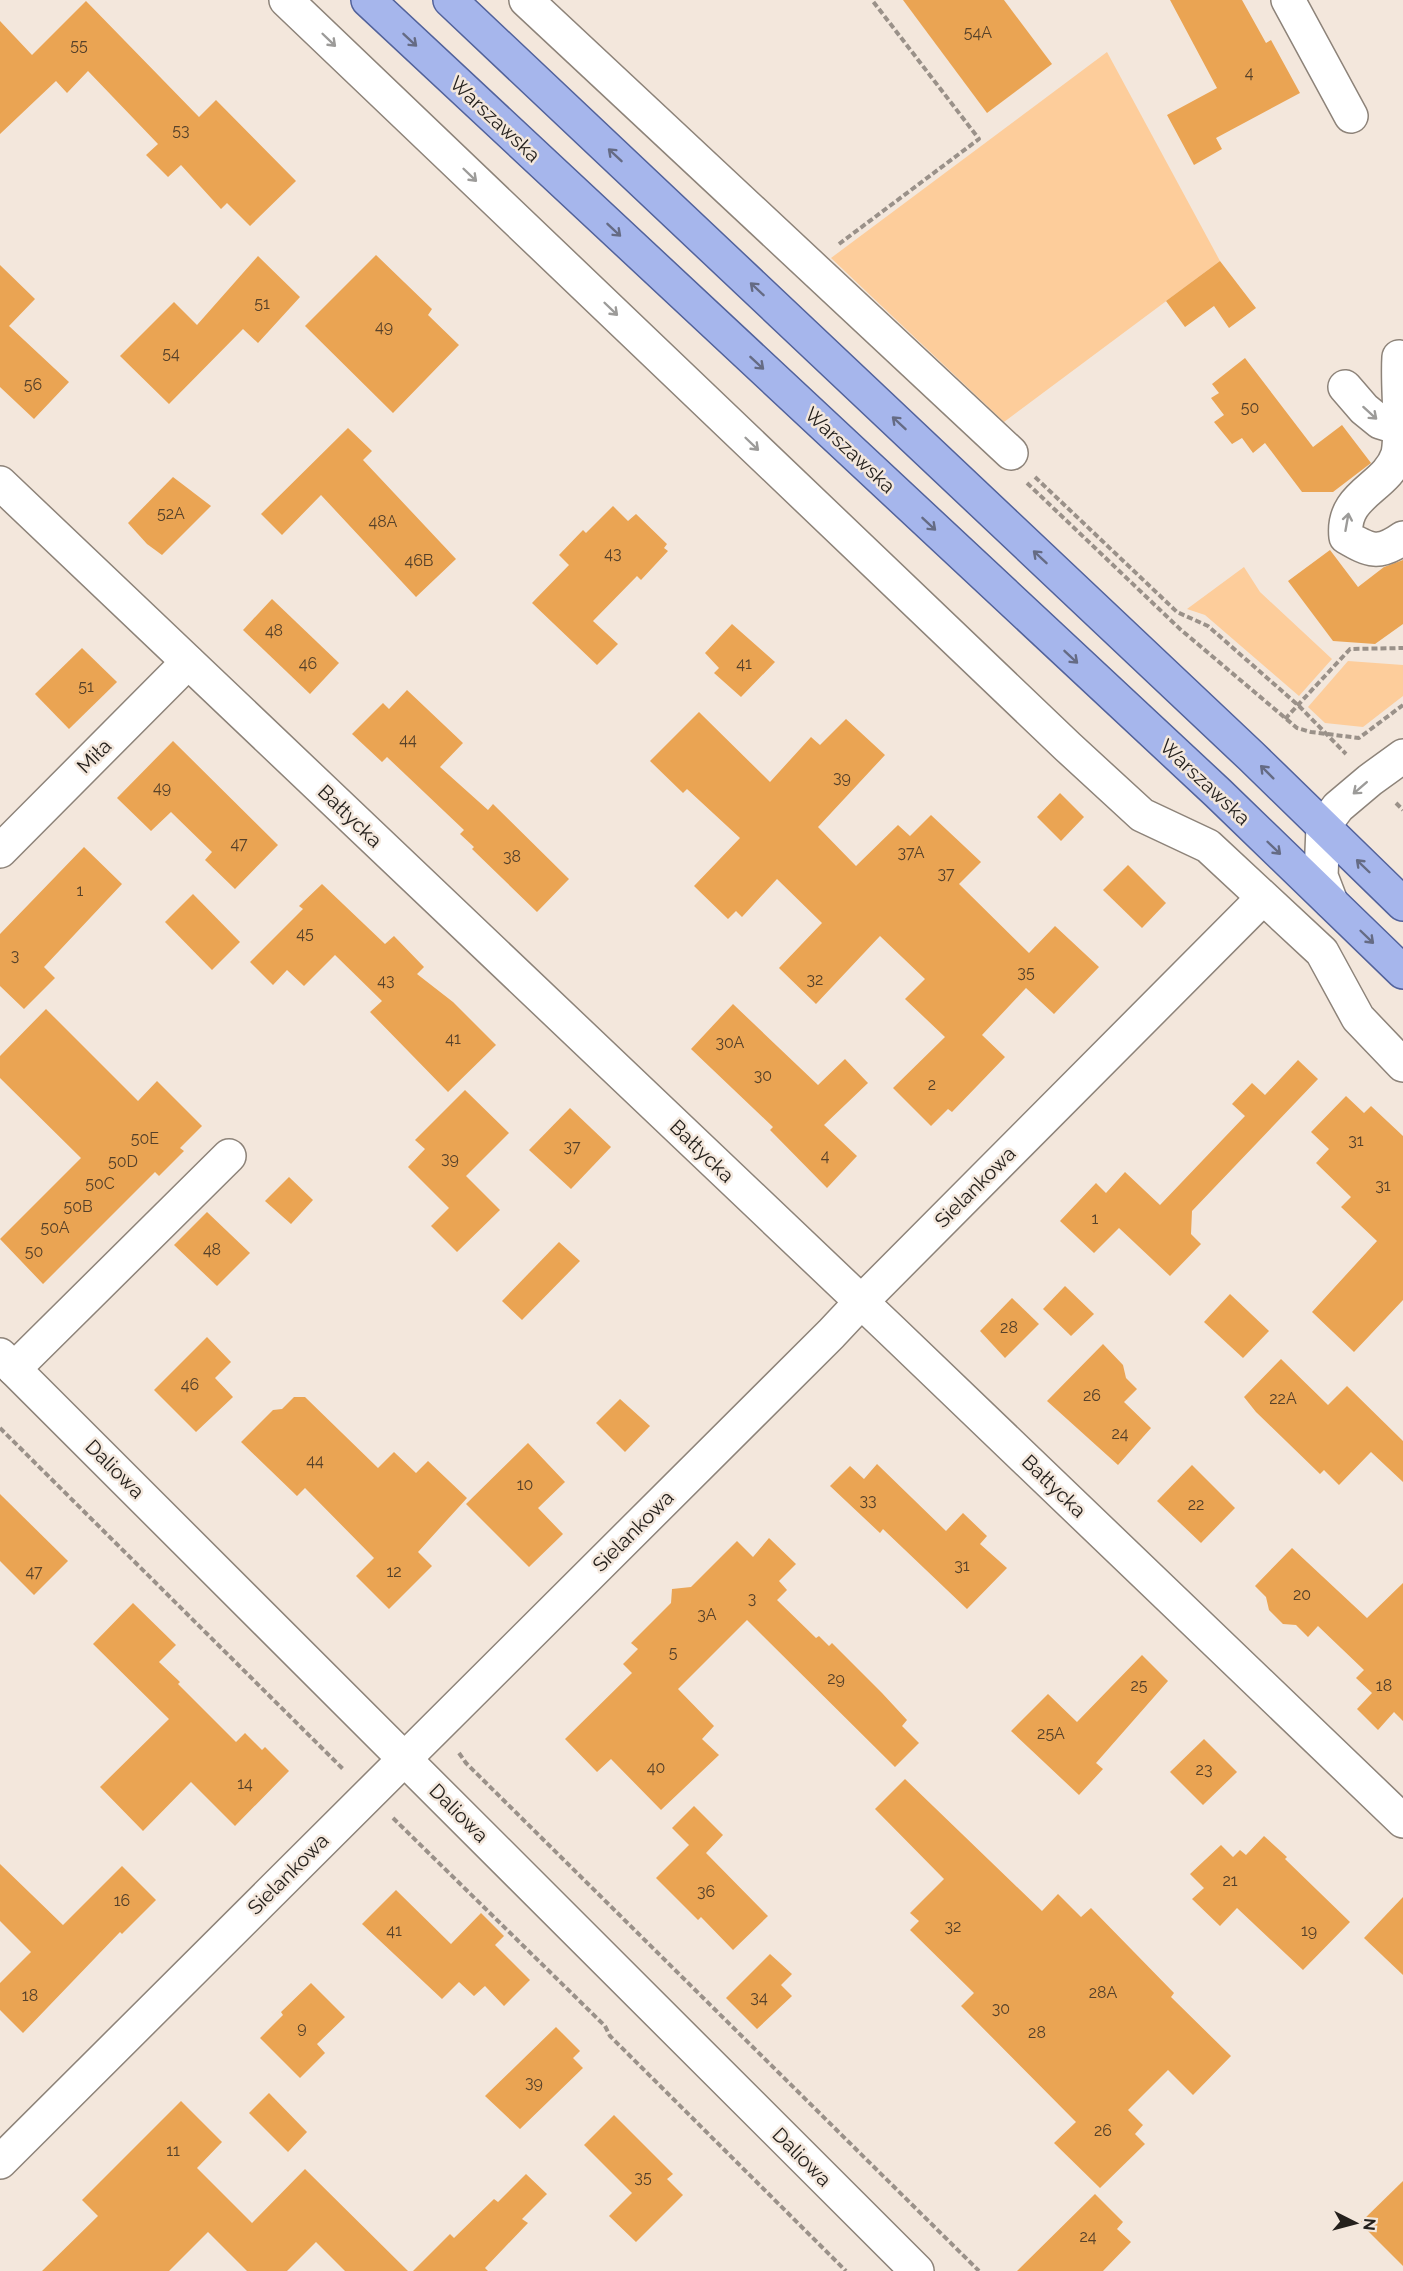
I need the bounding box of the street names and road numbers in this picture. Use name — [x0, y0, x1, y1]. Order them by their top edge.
street label: Warszawska — [445, 71, 545, 167]
street label: Warszawska — [800, 402, 900, 498]
street label: Miła — [72, 734, 116, 778]
street label: Warszawska — [1155, 734, 1255, 830]
street label: Bałtycka — [313, 780, 387, 852]
street label: Bałtycka — [665, 1115, 739, 1187]
street label: Sielankowa — [929, 1141, 1021, 1233]
street label: Daliowa — [81, 1435, 149, 1503]
street label: Bałtycka — [1017, 1450, 1091, 1522]
street label: Sielankowa — [587, 1485, 679, 1577]
street label: Daliowa — [425, 1779, 493, 1847]
street label: Sielankowa — [242, 1828, 334, 1920]
street label: Daliowa — [768, 2123, 836, 2191]

